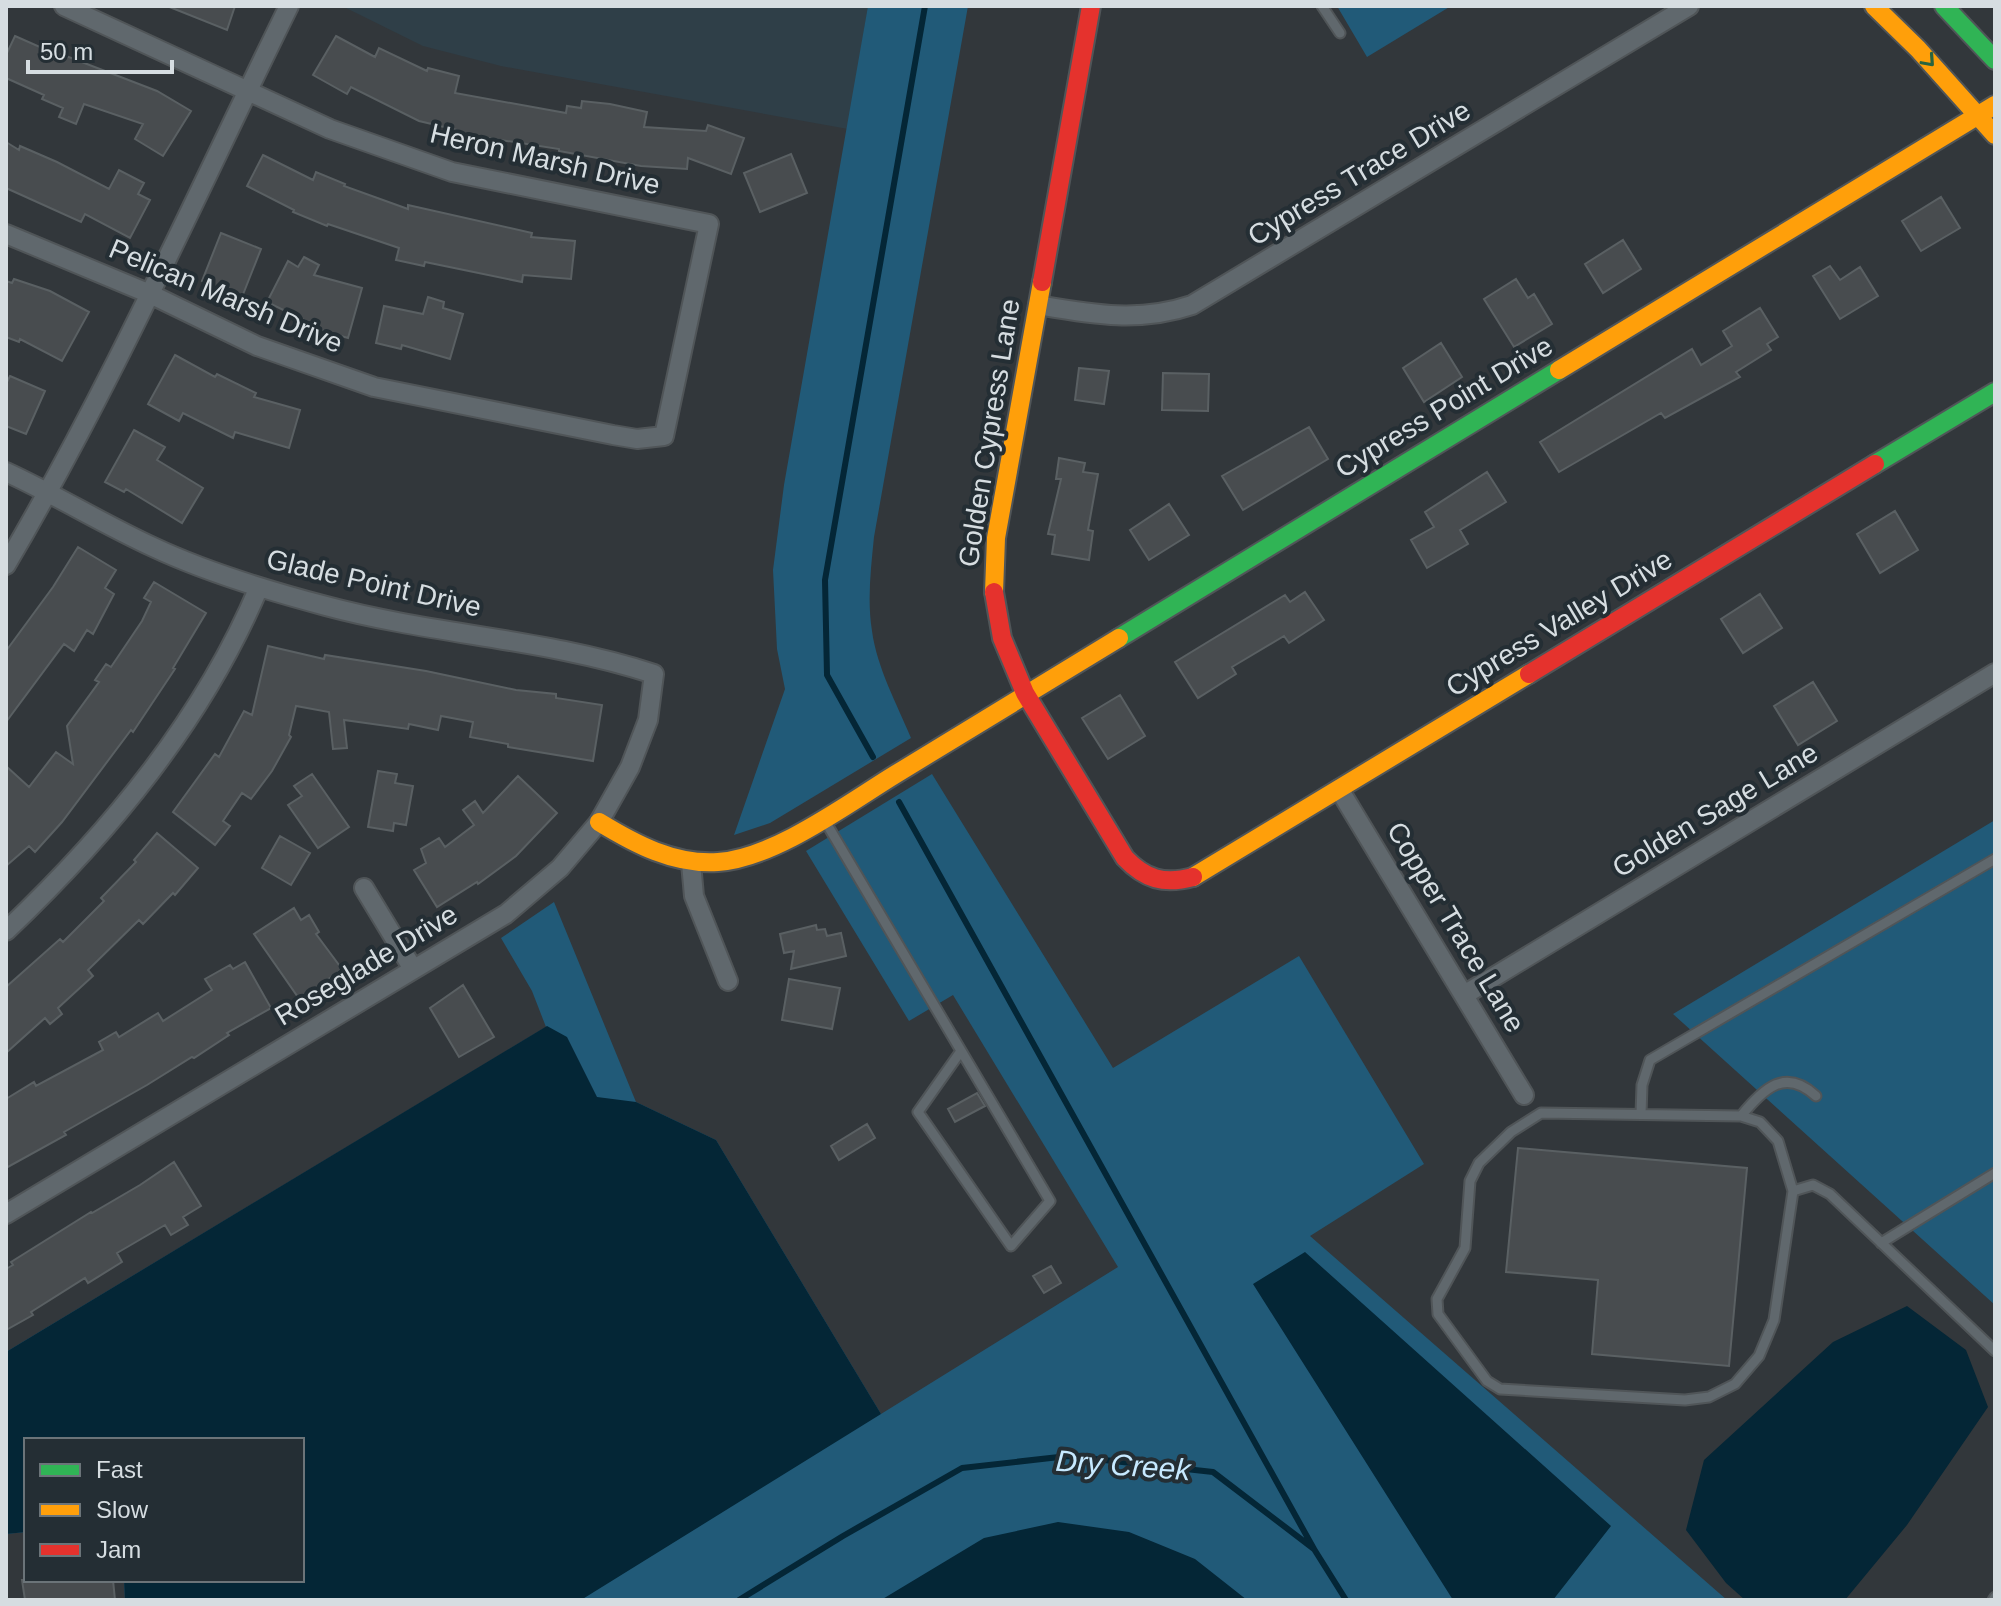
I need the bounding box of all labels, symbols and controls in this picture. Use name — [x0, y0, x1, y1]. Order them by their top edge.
scale bar — [28, 24, 172, 74]
text: 50 m — [40, 38, 93, 65]
one-way arrow — [1920, 52, 1935, 66]
street label: Cypress Trace Drive — [1242, 94, 1476, 252]
street label: Heron Marsh Drive — [427, 117, 663, 201]
street label: Pelican Marsh Drive — [105, 233, 347, 359]
street label: Golden Cypress Lane — [953, 297, 1025, 569]
street label: Cypress Point Drive — [1330, 330, 1558, 484]
street label: Glade Point Drive — [264, 543, 484, 623]
street label: Cypress Valley Drive — [1441, 543, 1677, 703]
street label: Golden Sage Lane — [1607, 737, 1823, 883]
street label: Copper Trace Lane — [1381, 816, 1531, 1038]
street label: Roseglade Drive — [269, 898, 463, 1032]
legend — [24, 1438, 304, 1582]
water label: Dry Creek — [1055, 1444, 1193, 1486]
text: Fast — [96, 1456, 143, 1483]
text: Slow — [96, 1496, 149, 1523]
text: Jam — [96, 1536, 141, 1563]

